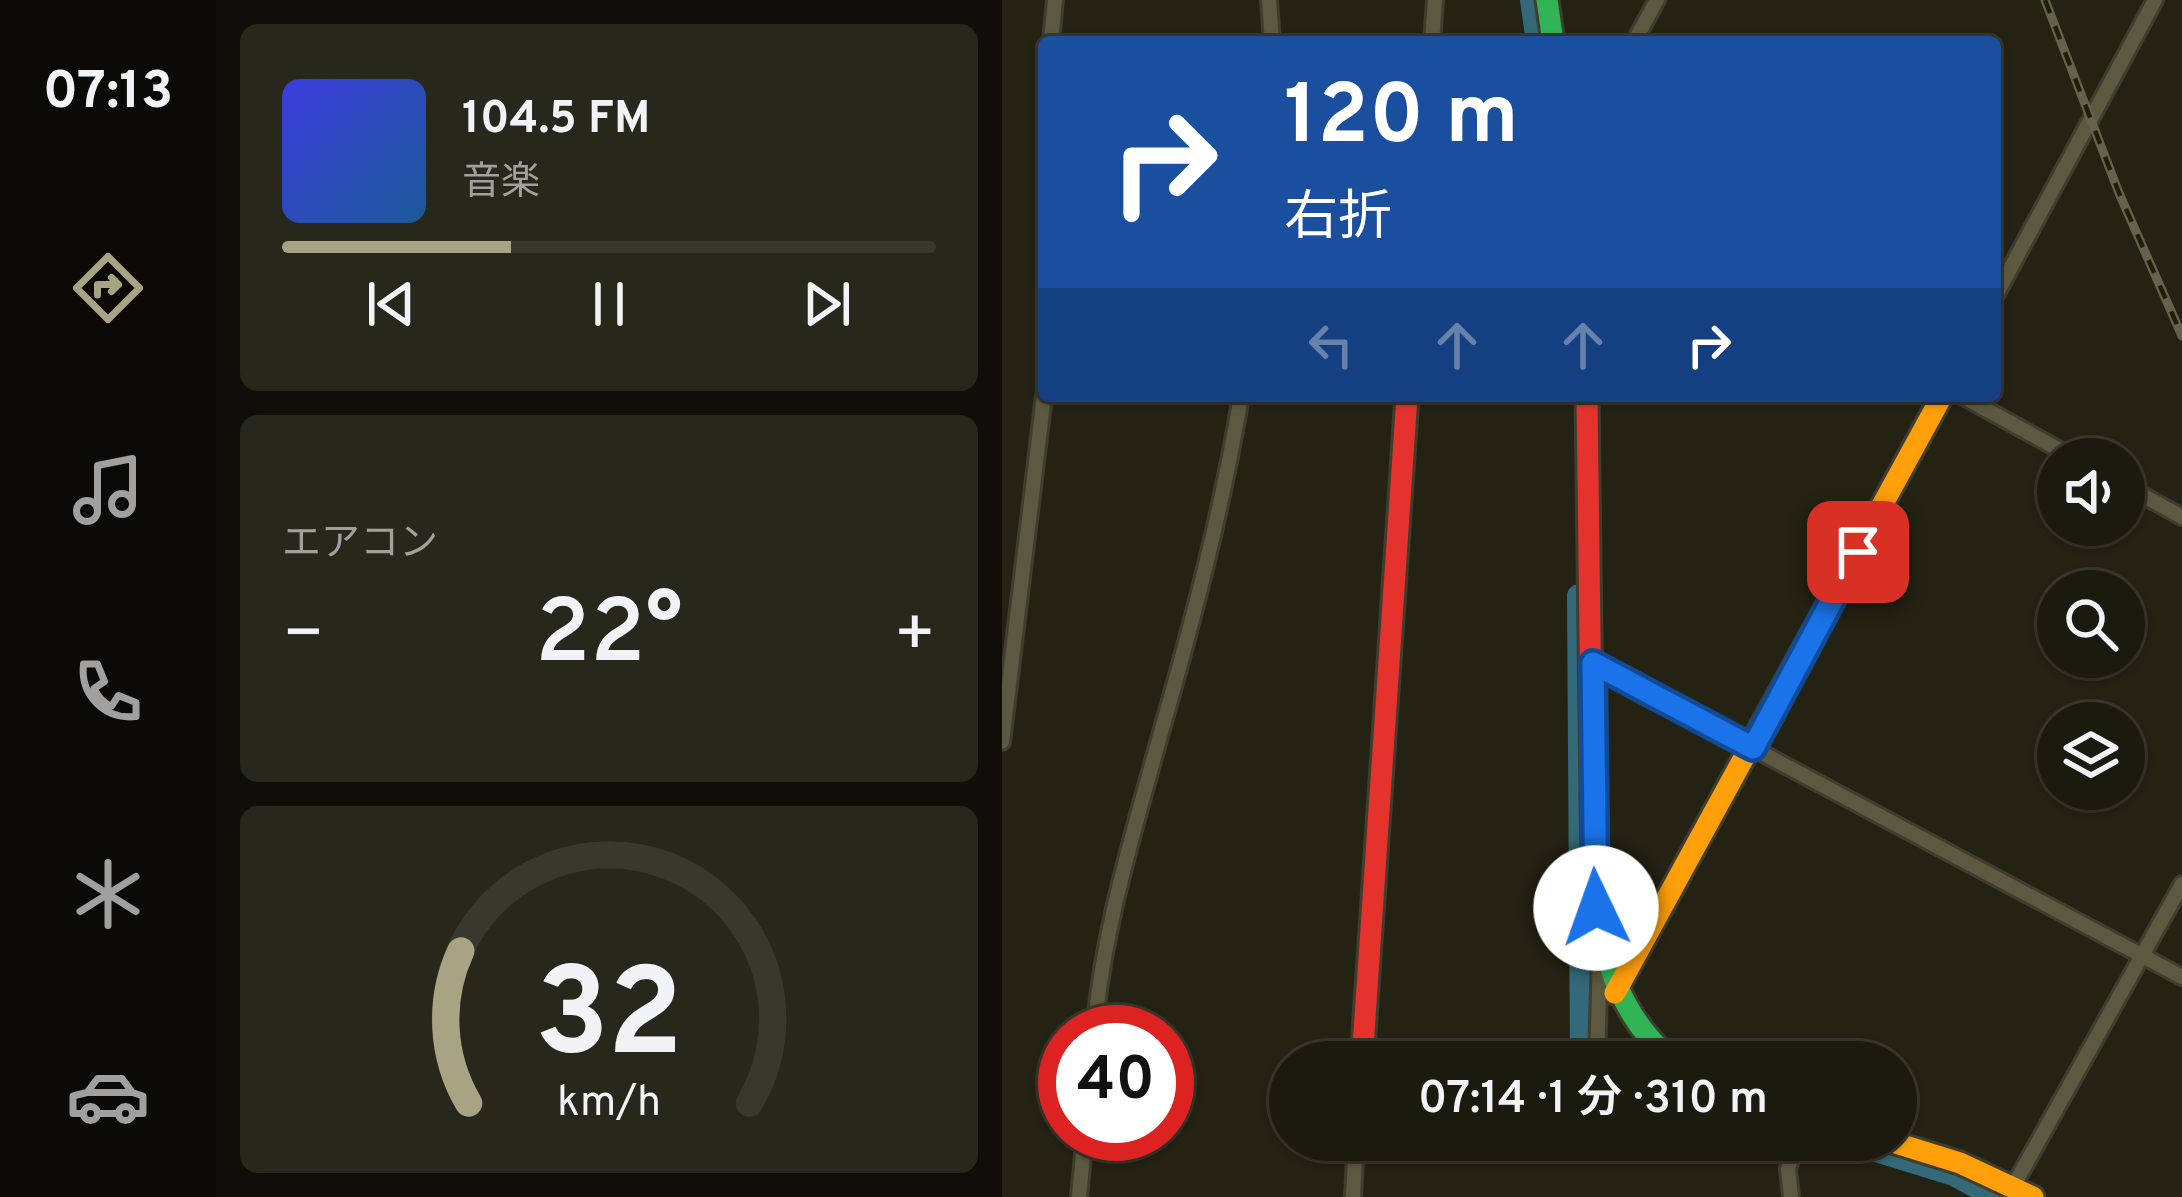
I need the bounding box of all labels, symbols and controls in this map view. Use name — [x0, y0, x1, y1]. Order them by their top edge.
text: 07:13 — [43, 59, 173, 128]
text: 120 m — [1284, 67, 1519, 173]
icon: right — [1086, 84, 1242, 240]
text: 104.5 FM — [462, 92, 650, 149]
text: 音楽 — [462, 160, 540, 209]
text: 右折 — [1284, 186, 1392, 255]
icon: directions — [66, 246, 150, 330]
icon: previous — [358, 271, 424, 337]
icon: pause — [576, 271, 642, 337]
icon: next — [794, 271, 860, 337]
icon: left — [1298, 312, 1364, 378]
icon: ahead — [1424, 312, 1490, 378]
icon: ahead — [1550, 312, 1616, 378]
icon: right — [1676, 312, 1742, 378]
map controls — [2037, 438, 2145, 810]
button: sound — [2037, 438, 2145, 546]
icon: music — [66, 448, 150, 532]
pin — [1807, 501, 1909, 603]
icon: arrive — [1825, 519, 1891, 585]
text: エアコン — [282, 521, 438, 570]
button: search — [2037, 570, 2145, 678]
text: 22° — [535, 581, 683, 694]
text: − — [282, 596, 325, 679]
text: + — [893, 596, 936, 679]
icon: phone — [66, 650, 150, 734]
button: layers — [2037, 702, 2145, 810]
position arrow — [1533, 845, 1659, 971]
icon: climate — [66, 852, 150, 936]
text: 32 — [535, 942, 683, 1100]
speed limit sign: 40 — [1038, 1005, 1194, 1161]
icon: car — [66, 1054, 150, 1138]
text: 07:14 · 1 分 · 310 m — [1418, 1072, 1768, 1129]
text: km/h — [557, 1076, 661, 1130]

